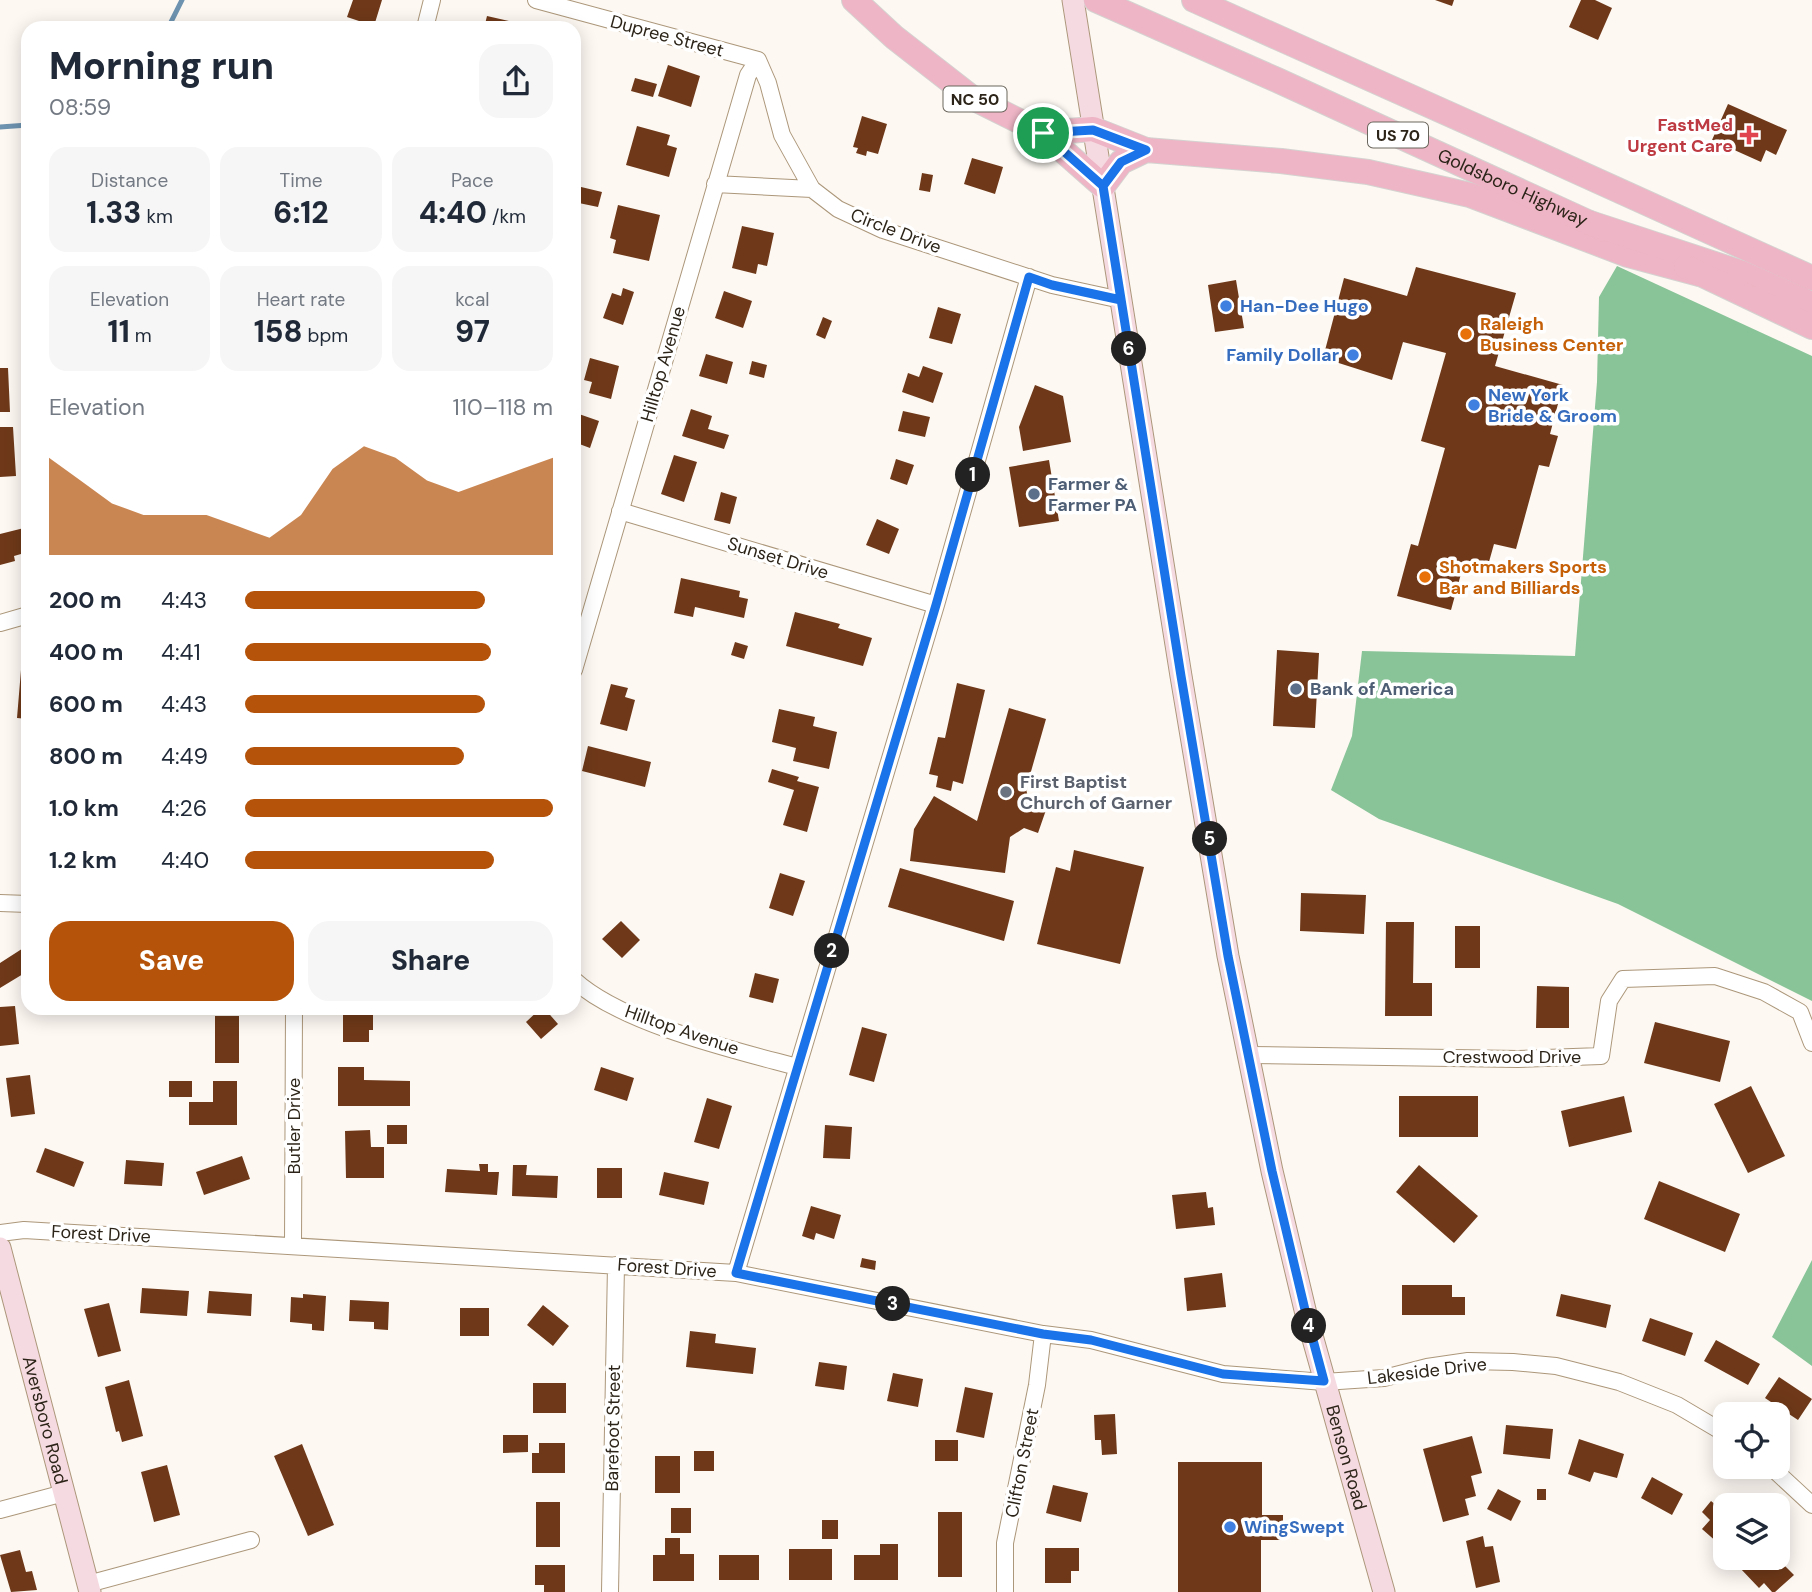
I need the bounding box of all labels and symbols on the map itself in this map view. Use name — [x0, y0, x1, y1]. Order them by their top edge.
street label: Dupree Street — [608, 9, 726, 63]
road number: NC 50 — [944, 86, 1006, 111]
pin — [1013, 103, 1073, 163]
place label: FastMed Urgent Care — [1627, 113, 1733, 158]
road number: US 70 — [1368, 122, 1428, 148]
marker: FastMed Urgent Care — [1739, 125, 1759, 145]
street label: Goldsboro Highway — [1434, 143, 1591, 232]
street label: Circle Drive — [847, 203, 945, 259]
place label: Han-Dee Hugo — [1240, 294, 1369, 318]
marker: Han-Dee Hugo — [1218, 298, 1234, 314]
street label: Hilltop Avenue — [635, 303, 691, 425]
place label: Raleigh Business Center — [1480, 312, 1623, 357]
marker: Raleigh Business Center — [1458, 326, 1474, 342]
pin: 6 — [1112, 332, 1146, 366]
place label: Family Dollar — [1226, 343, 1339, 367]
marker: Family Dollar — [1345, 347, 1361, 363]
place label: New York Bride & Groom — [1488, 383, 1617, 428]
marker: New York Bride & Groom — [1466, 397, 1482, 413]
pin: 1 — [956, 458, 990, 492]
place label: Farmer & Farmer PA — [1048, 472, 1137, 517]
marker: Farmer & Farmer PA — [1026, 486, 1042, 502]
street label: Sunset Drive — [725, 531, 831, 585]
place label: Shotmakers Sports Bar and Billiards — [1439, 555, 1607, 600]
marker: Shotmakers Sports Bar and Billiards — [1417, 569, 1433, 585]
place label: Bank of America — [1310, 677, 1454, 701]
marker: Bank of America — [1288, 681, 1304, 697]
place label: First Baptist Church of Garner — [1020, 770, 1172, 815]
marker: First Baptist Church of Garner — [998, 784, 1014, 800]
pin: 5 — [1192, 822, 1228, 856]
pin: 2 — [814, 934, 850, 968]
street label: Hilltop Avenue — [622, 999, 742, 1061]
street label: Crestwood Drive — [1443, 1045, 1581, 1069]
street label: Butler Drive — [282, 1078, 306, 1174]
street label: Forest Drive — [51, 1219, 151, 1249]
street label: Forest Drive — [616, 1253, 718, 1283]
pin: 3 — [876, 1286, 910, 1322]
pin: 4 — [1292, 1308, 1326, 1344]
street label: Lakeside Drive — [1366, 1352, 1488, 1390]
street label: Aversboro Road — [17, 1353, 73, 1487]
street label: Barefoot Street — [600, 1364, 626, 1492]
street label: Benson Road — [1320, 1402, 1372, 1513]
street label: Clifton Street — [1000, 1406, 1044, 1520]
place label: WingSwept — [1244, 1515, 1344, 1539]
marker: WingSwept — [1222, 1519, 1238, 1535]

